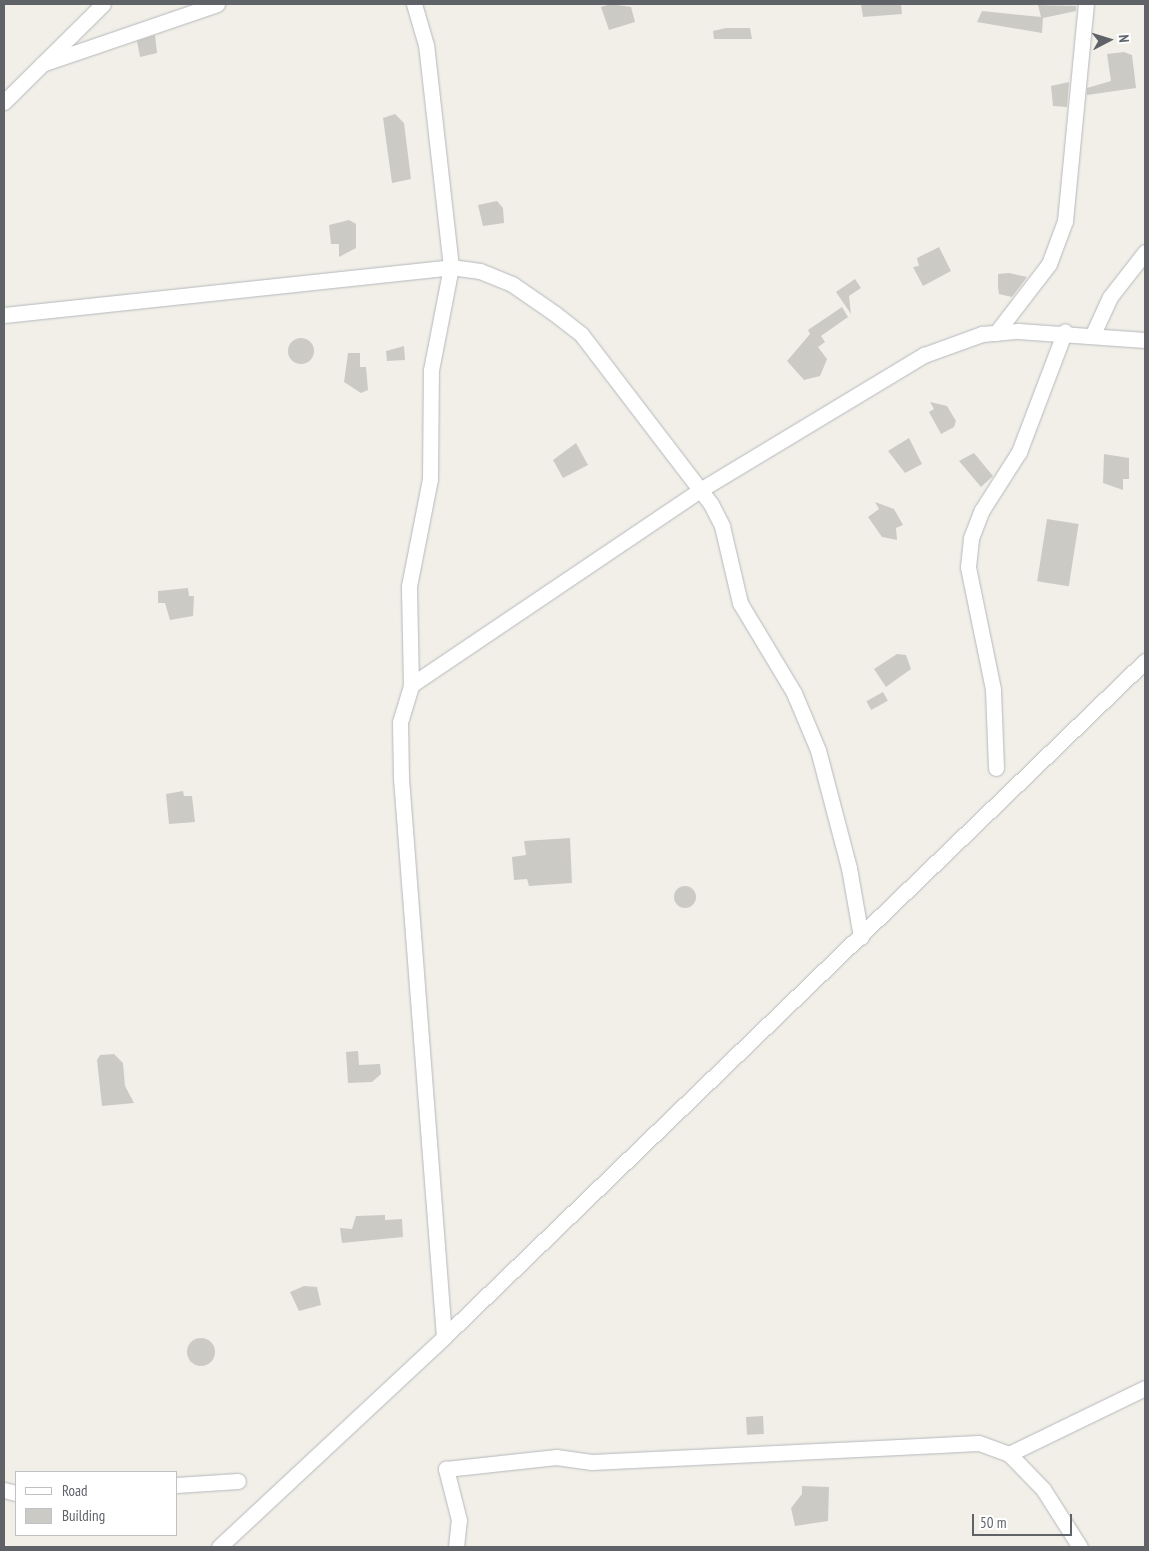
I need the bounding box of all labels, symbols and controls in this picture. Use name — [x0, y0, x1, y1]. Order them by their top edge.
north arrow — [1084, 15, 1134, 65]
text: N — [1115, 34, 1133, 43]
legend — [15, 1471, 178, 1536]
text: Road — [62, 1481, 88, 1500]
scale bar — [974, 1504, 1074, 1536]
text: Building — [62, 1506, 105, 1525]
text: 50 m — [980, 1513, 1006, 1532]

